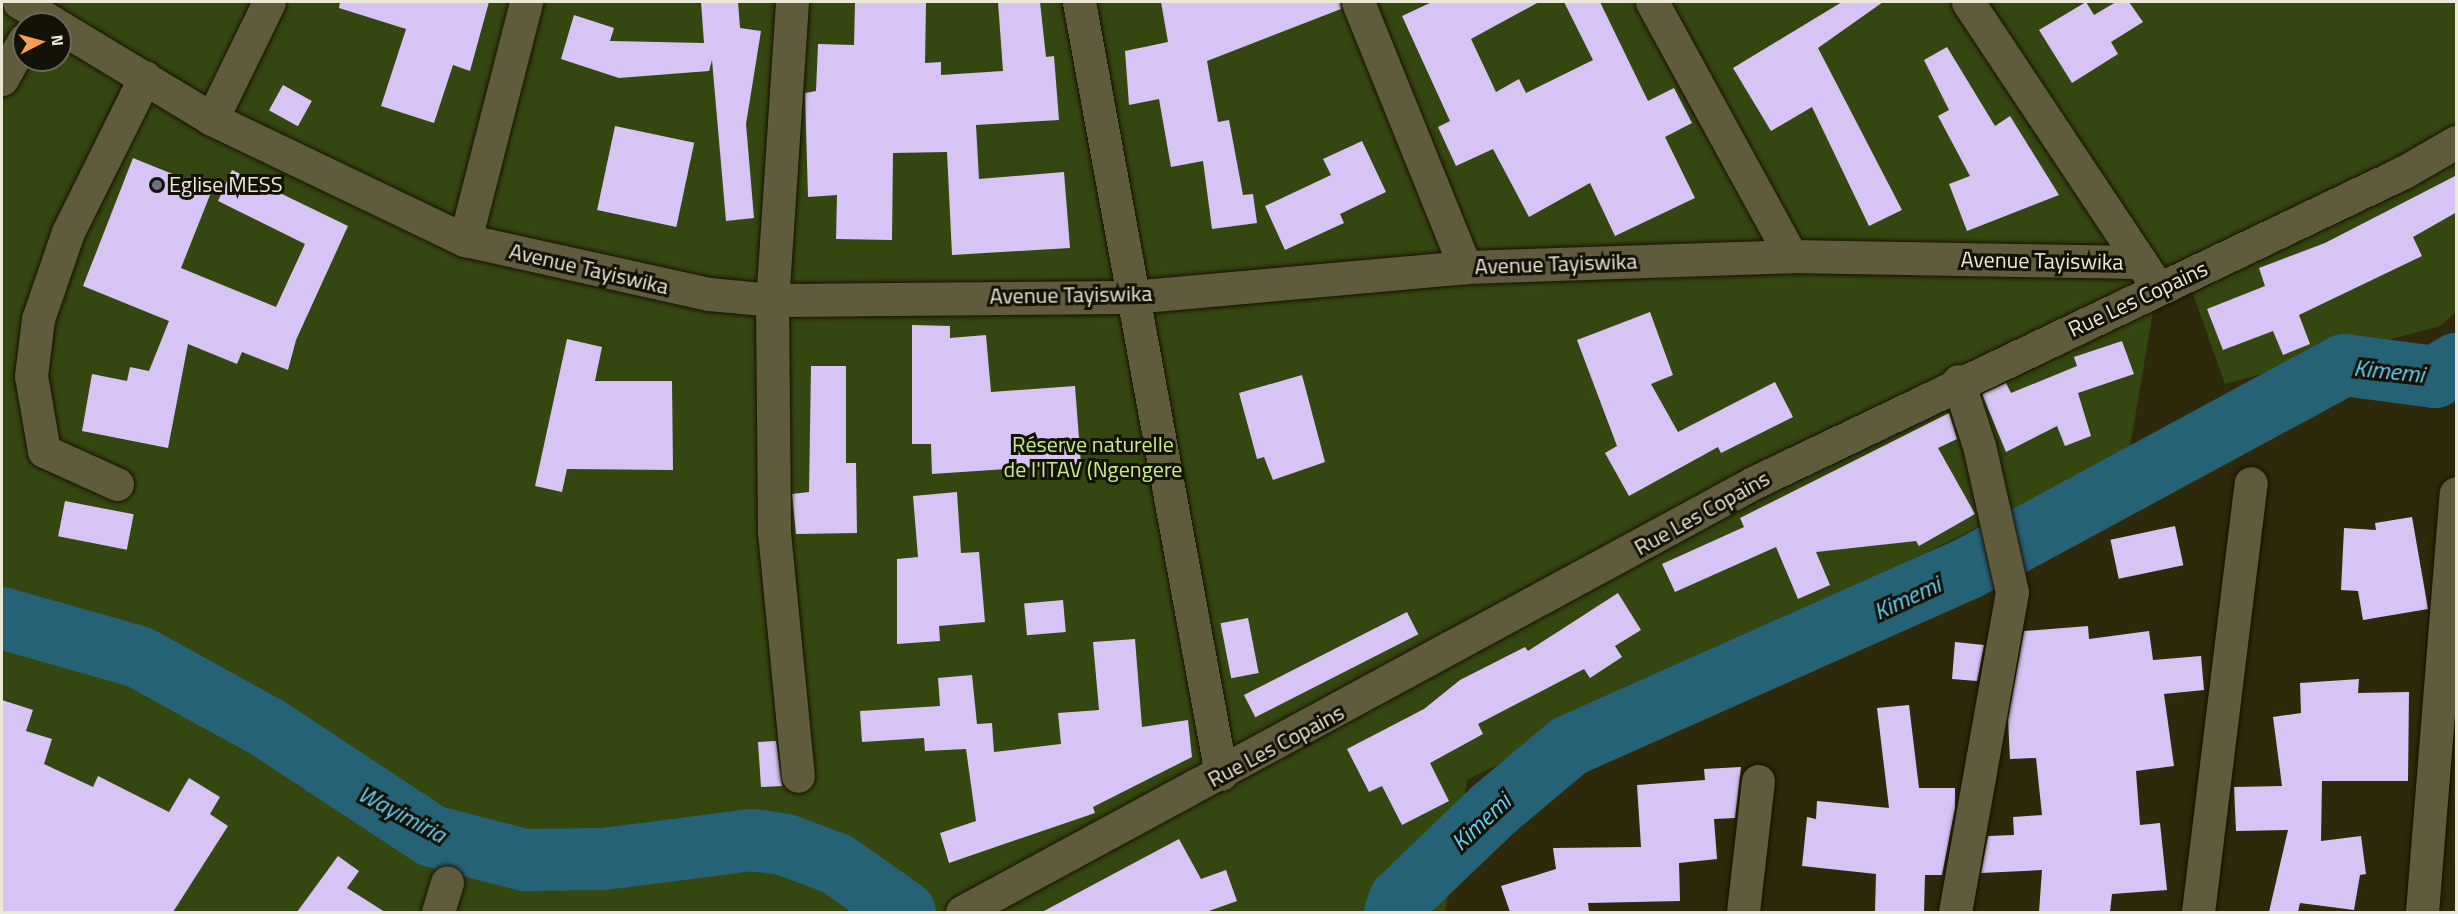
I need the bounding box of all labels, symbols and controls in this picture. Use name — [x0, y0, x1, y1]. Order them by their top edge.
north arrow — [12, 12, 72, 72]
text: N — [45, 34, 70, 47]
place label: Eglise MESS — [169, 172, 283, 198]
marker: Eglise MESS — [150, 178, 164, 192]
street label: Avenue Tayiswika — [507, 238, 671, 300]
street label: Avenue Tayiswika — [1960, 246, 2124, 276]
street label: Avenue Tayiswika — [1474, 248, 1638, 280]
street label: Rue Les Copains — [2064, 255, 2212, 343]
street label: Avenue Tayiswika — [989, 280, 1153, 310]
water label: Kimemi — [2352, 353, 2426, 389]
park label: Réserve naturelle de l'ITAV (Ngengere — [1004, 431, 1182, 482]
street label: Rue Les Copains — [1630, 465, 1774, 561]
water label: Kimemi — [1869, 570, 1945, 626]
street label: Rue Les Copains — [1203, 699, 1349, 793]
water label: Wayimiria — [353, 779, 451, 849]
water label: Kimemi — [1445, 787, 1517, 857]

